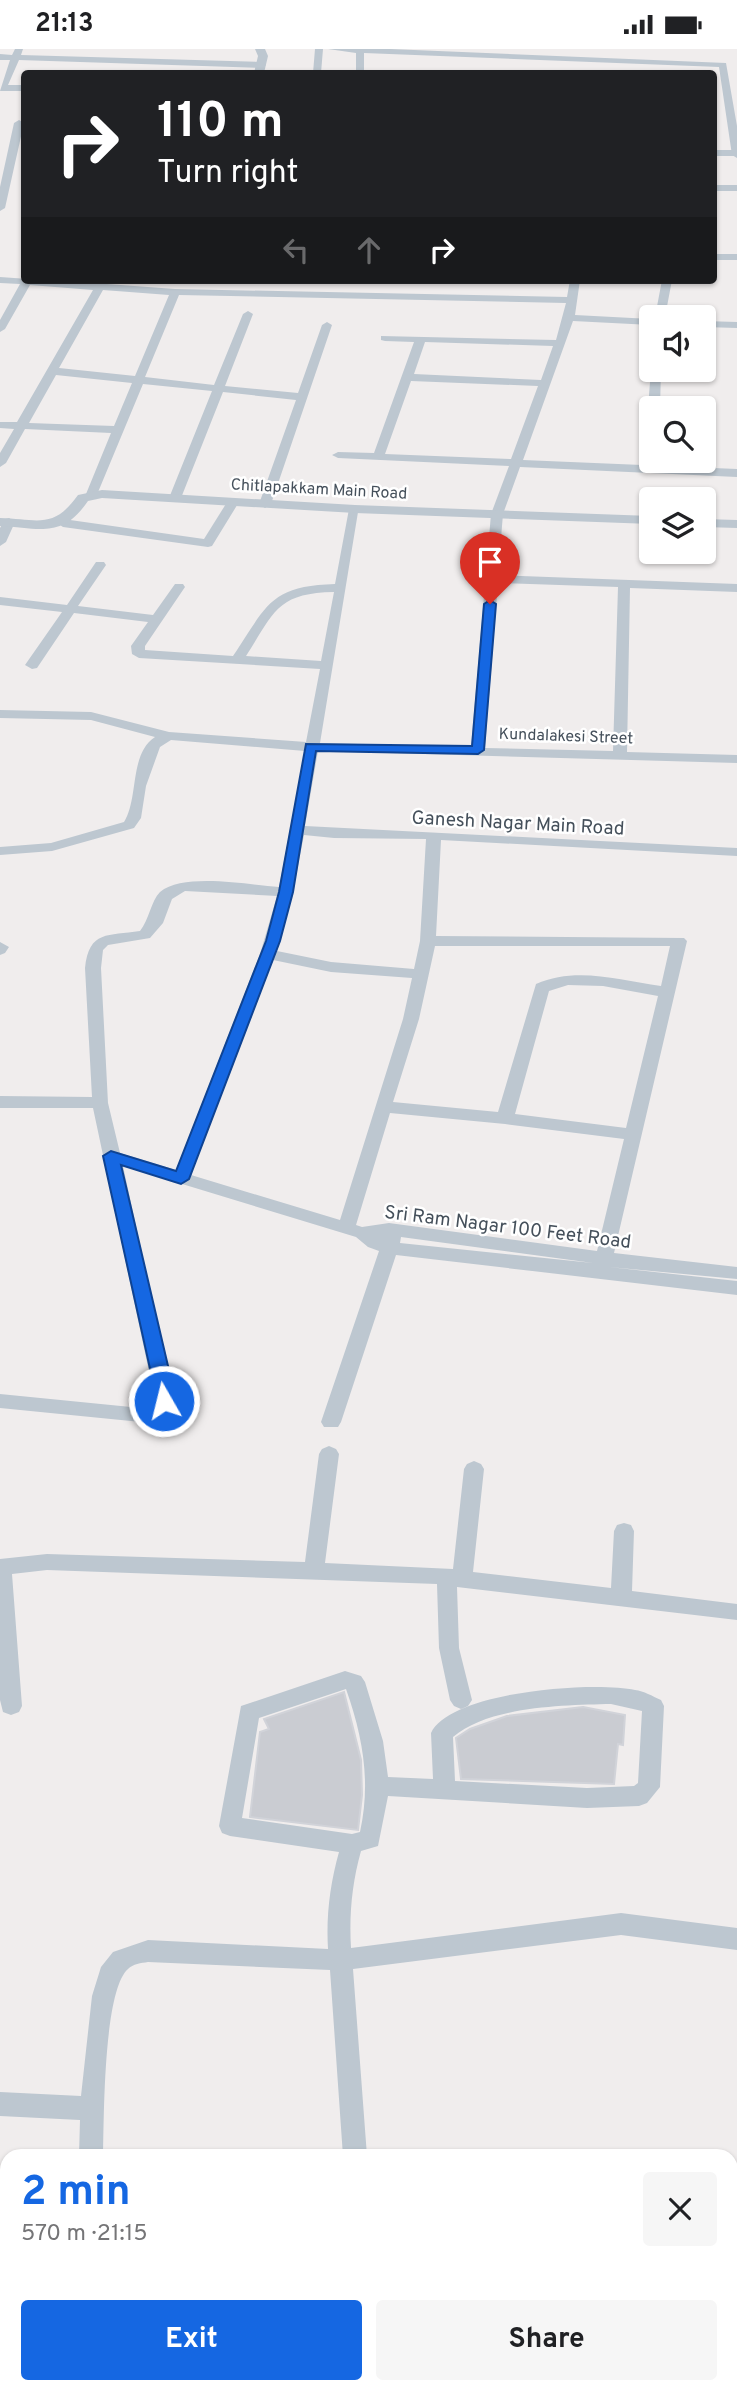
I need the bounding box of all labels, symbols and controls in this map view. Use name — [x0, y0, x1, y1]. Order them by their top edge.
text: 21:13 — [35, 8, 94, 41]
text: 110 m — [157, 93, 284, 155]
icon: right — [42, 98, 133, 189]
text: Turn right — [157, 154, 299, 194]
icon: left — [277, 231, 315, 269]
icon: ahead — [350, 231, 388, 269]
icon: right — [423, 231, 461, 269]
map controls — [639, 305, 716, 564]
button: sound — [639, 305, 716, 382]
button: search — [639, 396, 716, 473]
street label: Chitlapakkam Main Road — [230, 475, 408, 505]
button: layers — [639, 487, 716, 564]
pin — [460, 532, 520, 604]
icon: arrive — [471, 543, 509, 581]
street label: Kundalakesi Street — [498, 725, 634, 749]
street label: Ganesh Nagar Main Road — [411, 806, 625, 842]
street label: Sri Ram Nagar 100 Feet Road — [383, 1201, 633, 1255]
position arrow — [127, 1364, 201, 1438]
text: 2 min — [21, 2167, 131, 2220]
button: close — [643, 2172, 717, 2246]
text: 570 m · 21:15 — [21, 2220, 148, 2249]
button: Exit — [21, 2300, 362, 2380]
button: Share — [376, 2300, 717, 2380]

